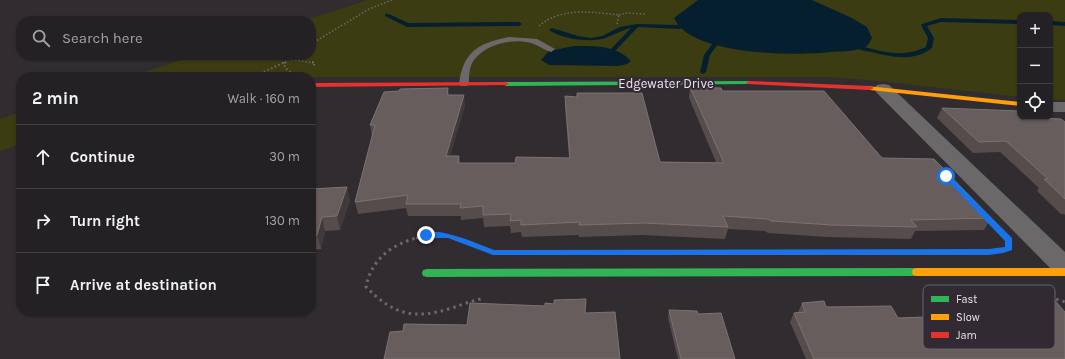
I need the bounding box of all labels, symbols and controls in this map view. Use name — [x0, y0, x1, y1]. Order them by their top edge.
map controls — [1017, 12, 1053, 120]
button: + — [1017, 12, 1053, 48]
search box — [16, 16, 316, 60]
icon: search — [30, 27, 52, 49]
text: Search here — [62, 29, 143, 47]
button: − — [1017, 48, 1053, 84]
street label: Edgewater Drive — [618, 76, 714, 91]
button: locate — [1017, 84, 1053, 120]
text: 2 min — [32, 88, 79, 108]
text: Walk · 160 m — [227, 91, 300, 106]
icon: ahead — [32, 146, 54, 168]
text: Continue — [70, 148, 135, 166]
text: 30 m — [269, 149, 300, 164]
route start — [937, 167, 955, 185]
icon: right — [32, 210, 54, 232]
text: Turn right — [70, 212, 140, 230]
text: 130 m — [265, 213, 300, 228]
route end — [417, 226, 435, 244]
icon: arrive — [32, 274, 54, 296]
text: Arrive at destination — [70, 276, 217, 294]
legend — [923, 285, 1055, 349]
text: Fast — [956, 293, 977, 306]
text: Slow — [956, 311, 980, 324]
text: Jam — [956, 329, 977, 342]

